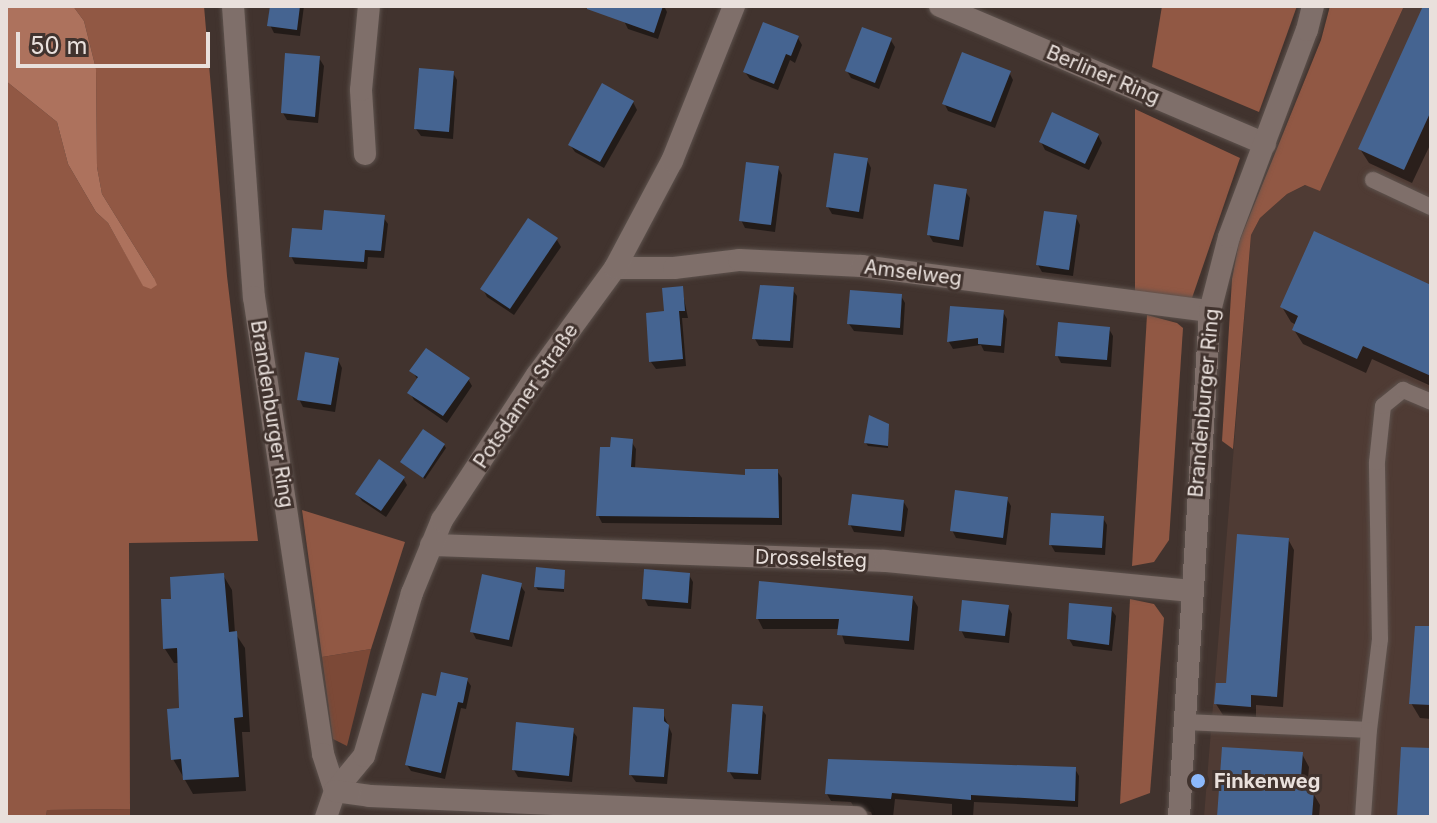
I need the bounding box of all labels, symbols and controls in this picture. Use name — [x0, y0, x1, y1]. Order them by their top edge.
scale bar — [20, 16, 214, 66]
text: 50 m — [30, 31, 88, 60]
street label: Berliner Ring — [1043, 40, 1163, 110]
street label: Amselweg — [863, 255, 963, 291]
street label: Brandenburger Ring — [1184, 308, 1224, 498]
street label: Brandenburger Ring — [245, 319, 299, 509]
street label: Potsdamer Straße — [469, 319, 583, 473]
street label: Drosselsteg — [755, 545, 867, 573]
place label: Finkenweg — [1214, 769, 1320, 793]
marker: Finkenweg — [1189, 772, 1207, 790]

